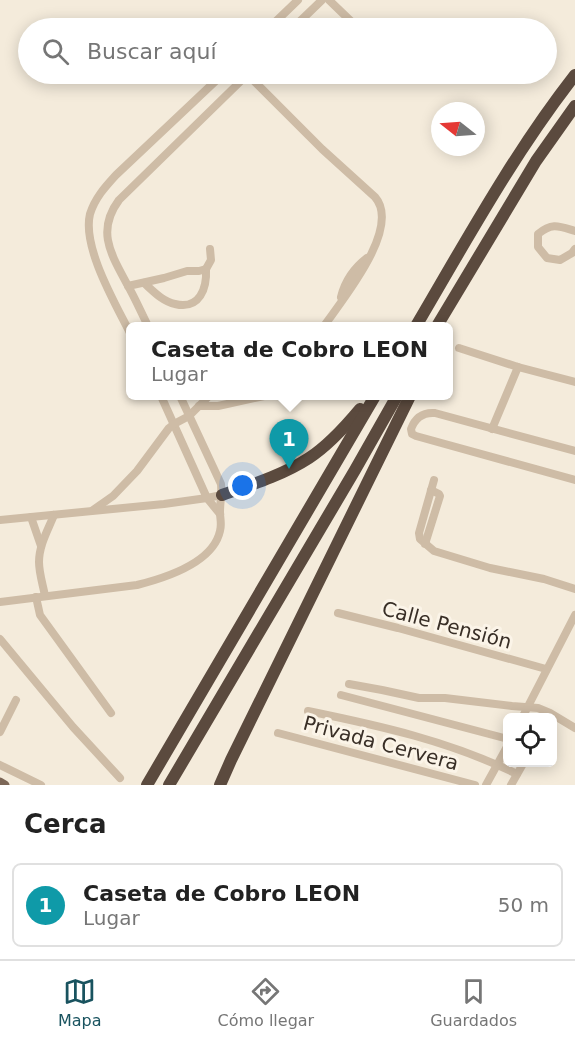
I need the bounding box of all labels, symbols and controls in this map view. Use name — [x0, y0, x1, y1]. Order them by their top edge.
search box — [18, 18, 557, 84]
icon: search — [39, 35, 72, 68]
text: Buscar aquí — [87, 39, 217, 64]
north arrow — [431, 102, 485, 156]
popup — [126, 322, 453, 400]
text: Caseta de Cobro LEON — [151, 337, 428, 362]
text: Lugar — [151, 362, 208, 386]
pin: 1 — [270, 420, 308, 469]
your location — [228, 471, 257, 500]
street label: Calle Pensión — [380, 596, 514, 654]
street label: Privada Cervera — [301, 711, 461, 775]
map controls — [503, 713, 557, 767]
button: locate — [503, 713, 557, 767]
text: Cerca — [24, 809, 107, 839]
text: Caseta de Cobro LEON — [83, 881, 360, 906]
text: 1 — [39, 893, 52, 917]
text: 50 m — [498, 893, 549, 917]
text: Lugar — [83, 906, 140, 930]
tab: Mapa — [58, 975, 102, 1030]
tab: Cómo llegar — [217, 975, 314, 1030]
tab: Guardados — [430, 975, 517, 1030]

